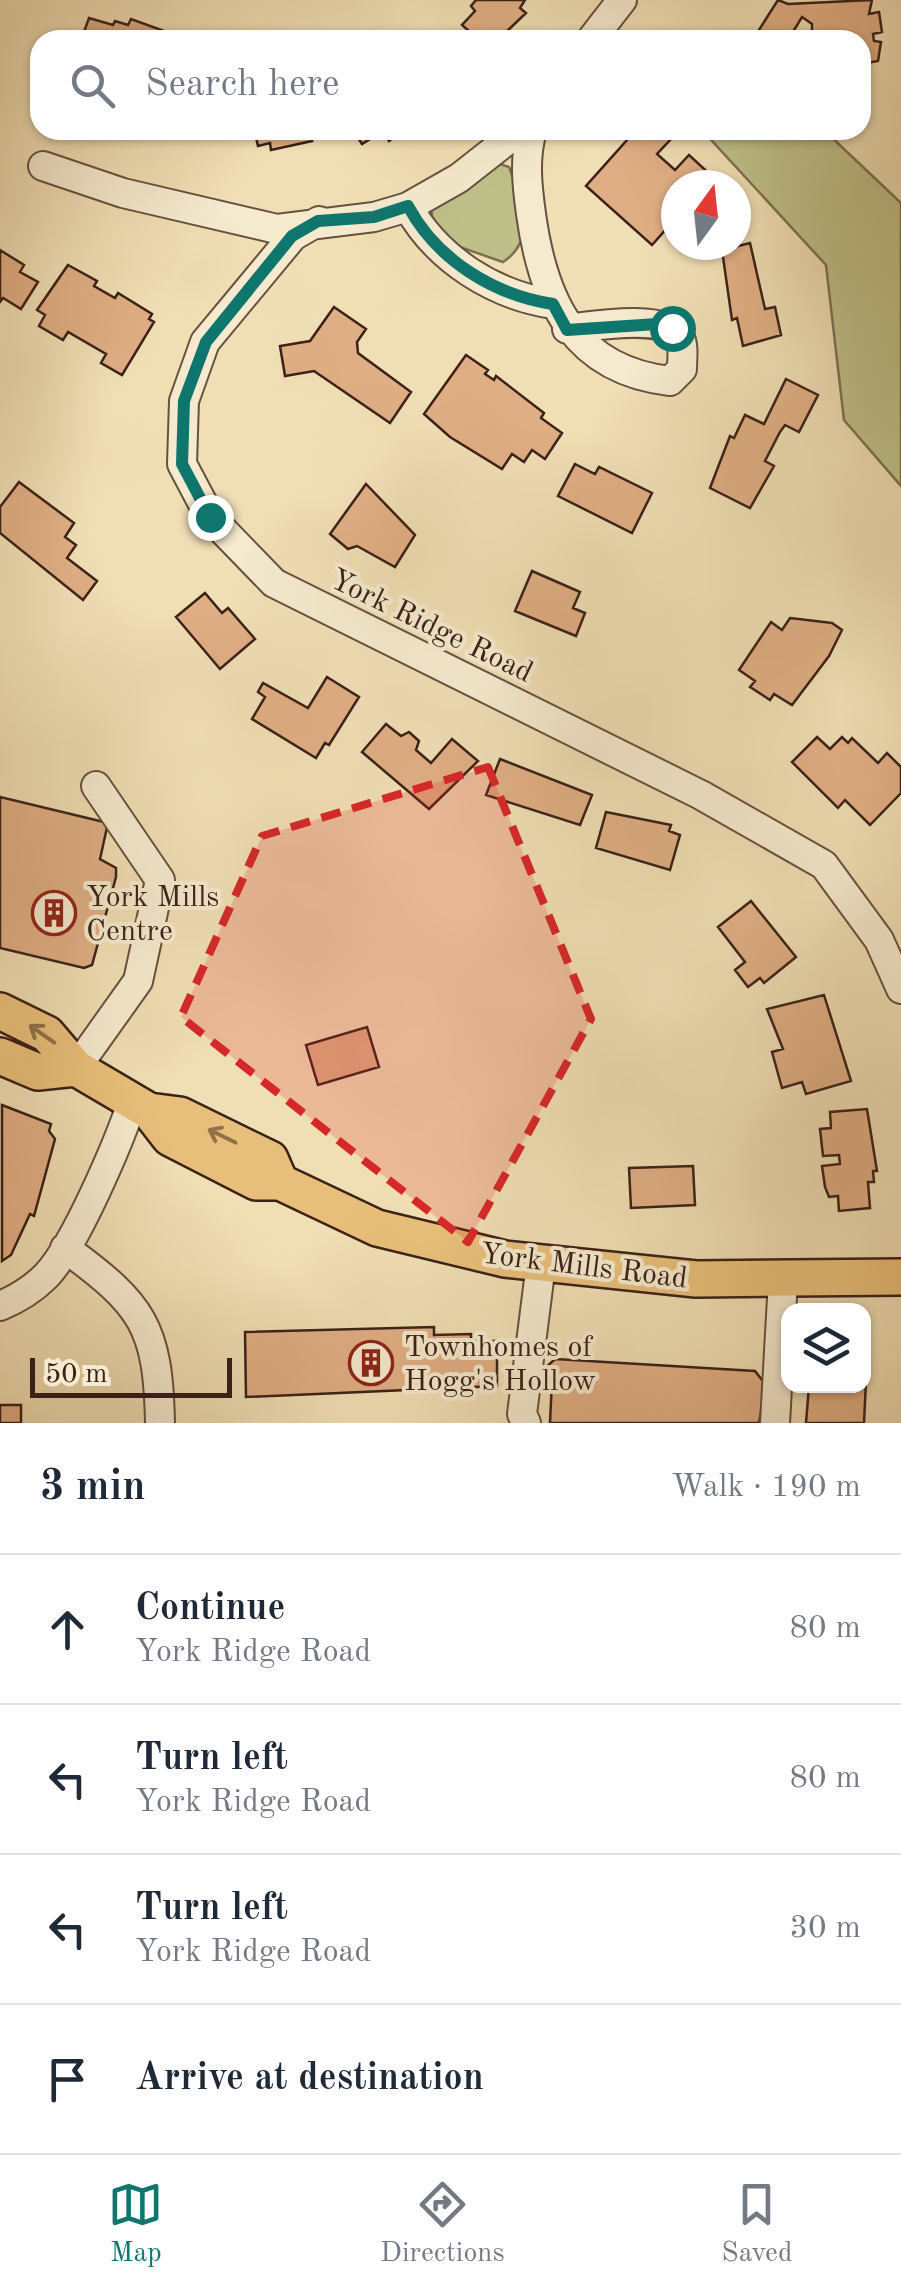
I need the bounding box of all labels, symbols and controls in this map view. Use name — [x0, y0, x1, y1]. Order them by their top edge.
search box — [30, 30, 871, 140]
icon: search — [65, 58, 120, 113]
text: Search here — [145, 66, 340, 104]
north arrow — [661, 170, 751, 260]
route start — [650, 306, 696, 352]
route end — [188, 495, 234, 541]
street label: York Ridge Road — [325, 565, 537, 689]
place label: York Mills Centre — [86, 883, 219, 947]
building icon: York Mills Centre — [31, 890, 77, 936]
one-way arrow — [29, 1024, 56, 1045]
one-way arrow — [208, 1126, 237, 1145]
street label: York Mills Road — [478, 1239, 689, 1295]
map controls — [781, 1303, 871, 1393]
button: layers — [781, 1303, 871, 1393]
place label: Townhomes of Hogg's Hollow — [404, 1333, 596, 1397]
building icon: Townhomes of Hogg's Hollow — [348, 1340, 394, 1386]
scale bar — [30, 1353, 232, 1398]
text: 50 m — [45, 1361, 108, 1389]
text: 3 min — [40, 1467, 146, 1509]
text: Walk · 190 m — [671, 1472, 861, 1504]
text: Continue — [135, 1590, 285, 1628]
icon: ahead — [40, 1602, 95, 1657]
text: 80 m — [790, 1613, 861, 1645]
text: York Ridge Road — [135, 1637, 371, 1669]
text: Turn left — [135, 1740, 288, 1778]
icon: left — [40, 1752, 95, 1807]
text: 80 m — [790, 1763, 861, 1795]
text: York Ridge Road — [135, 1787, 371, 1819]
text: Turn left — [135, 1890, 288, 1928]
icon: left — [40, 1902, 95, 1957]
text: 30 m — [790, 1913, 861, 1945]
text: York Ridge Road — [135, 1937, 371, 1969]
icon: arrive — [40, 2052, 95, 2107]
text: Arrive at destination — [135, 2060, 484, 2098]
tab: Map — [108, 2177, 163, 2272]
tab: Directions — [380, 2177, 505, 2272]
tab: Saved — [721, 2177, 793, 2272]

